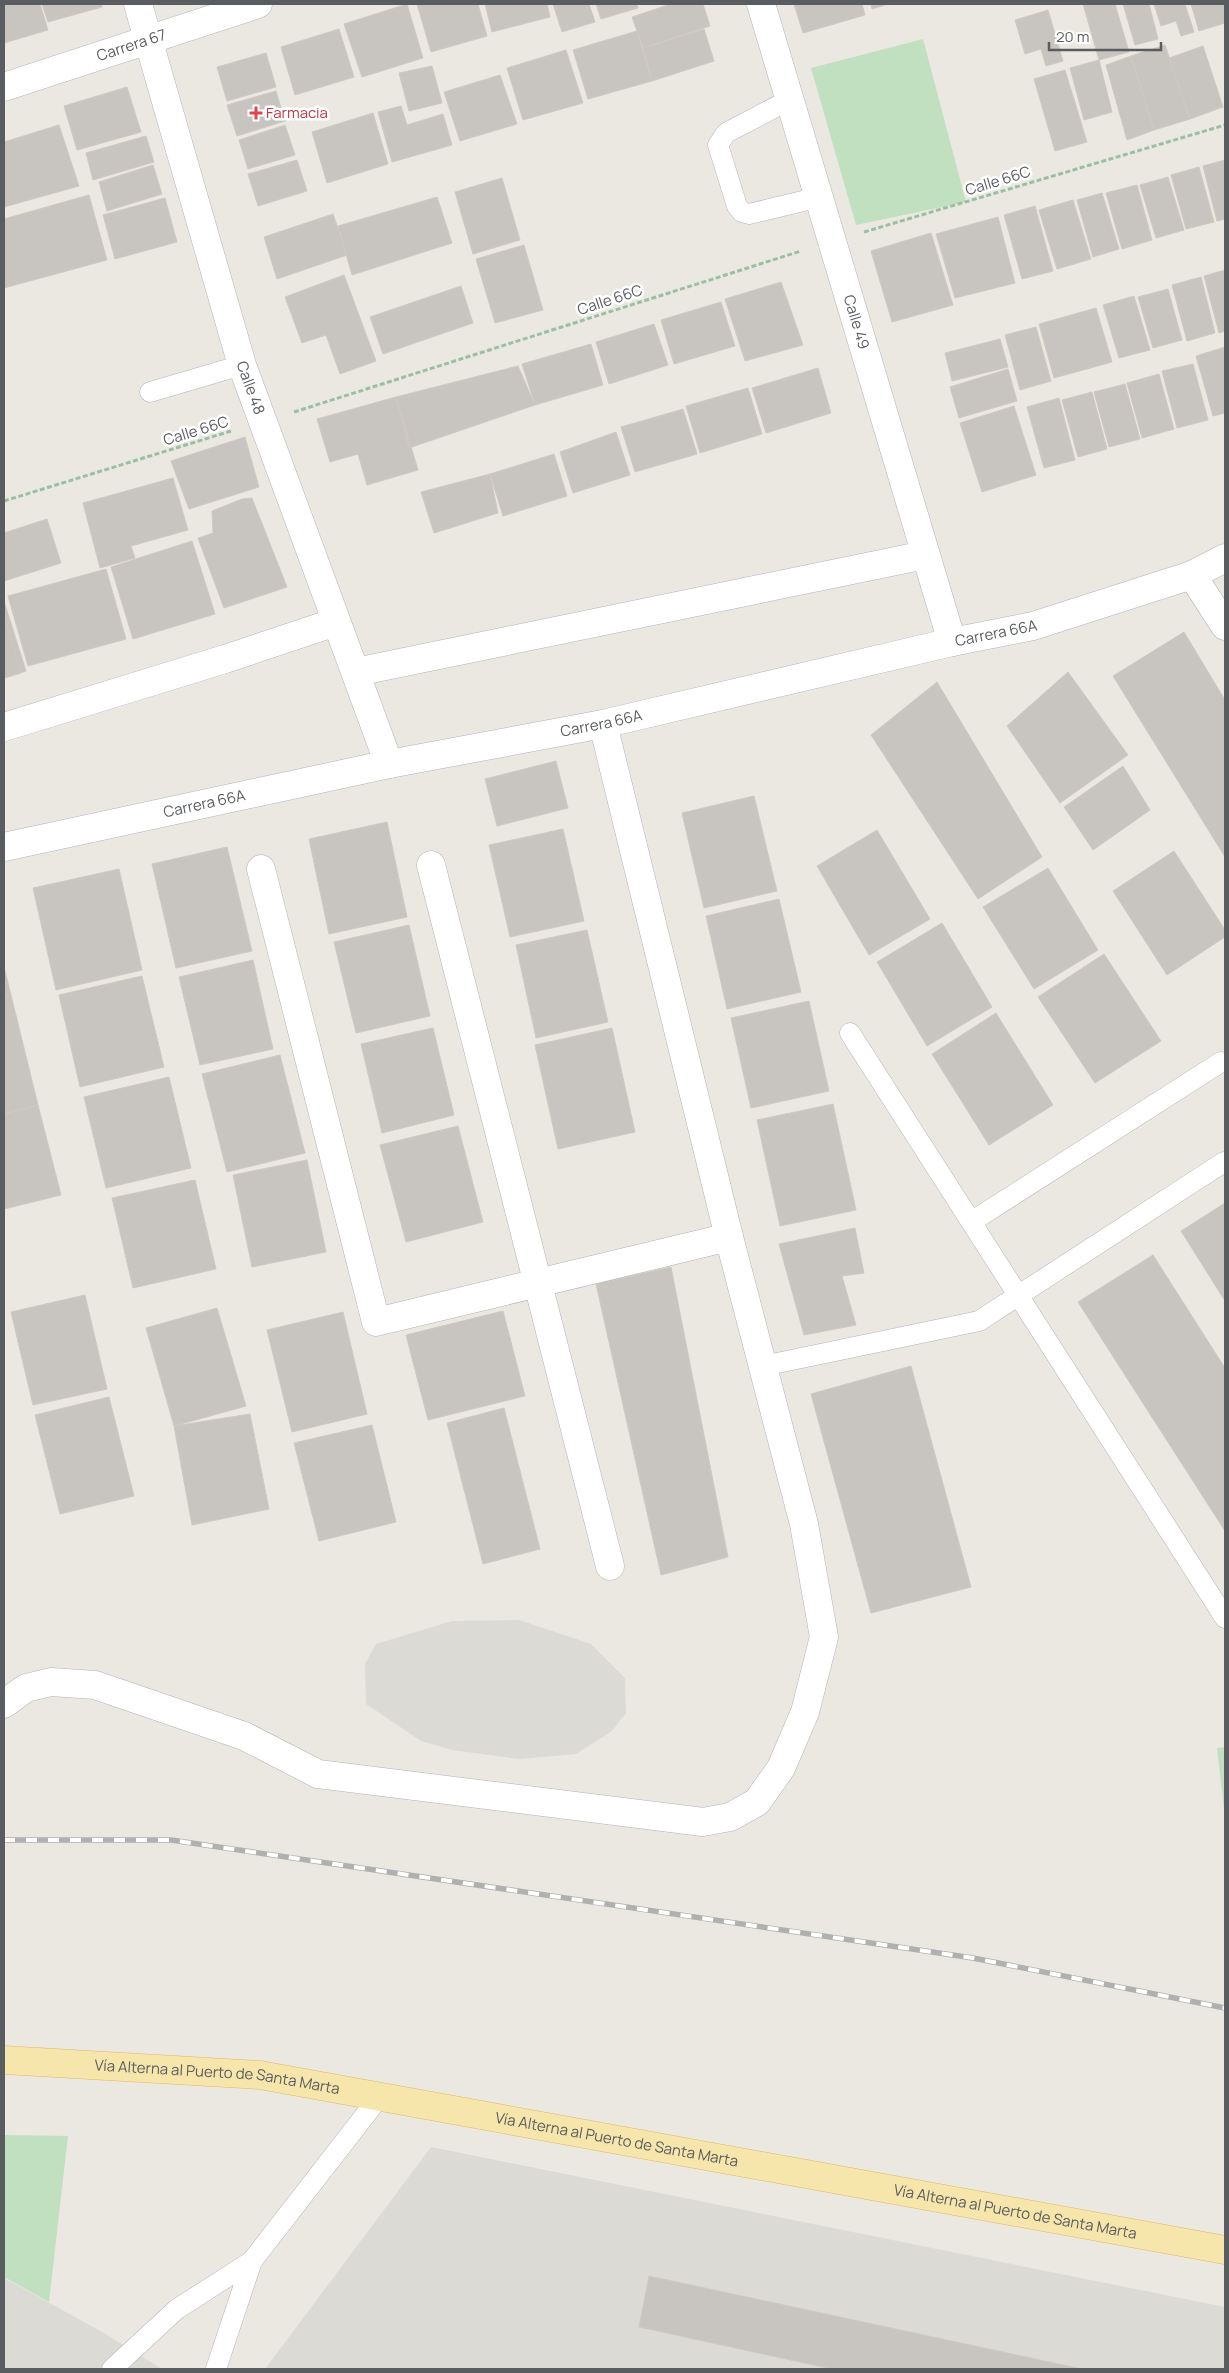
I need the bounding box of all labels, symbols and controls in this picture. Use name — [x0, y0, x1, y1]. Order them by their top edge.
scale bar — [1049, 20, 1162, 52]
street label: Carrera 67 — [94, 24, 169, 66]
text: 20 m — [1056, 26, 1089, 47]
place label: Farmacia — [266, 102, 328, 123]
marker: Farmacia — [250, 107, 262, 119]
street label: Calle 66C — [963, 161, 1033, 200]
street label: Calle 66C — [575, 279, 645, 320]
street label: Calle 49 — [839, 292, 875, 352]
street label: Calle 48 — [231, 358, 270, 417]
street label: Calle 66C — [161, 411, 231, 450]
street label: Carrera 66A — [953, 614, 1039, 651]
street label: Carrera 66A — [559, 704, 645, 742]
street label: Carrera 66A — [161, 784, 248, 822]
street label: Vía Alterna al Puerto de Santa Marta — [94, 2054, 342, 2099]
street label: Vía Alterna al Puerto de Santa Marta — [494, 2107, 740, 2172]
street label: Vía Alterna al Puerto de Santa Marta — [892, 2179, 1139, 2244]

